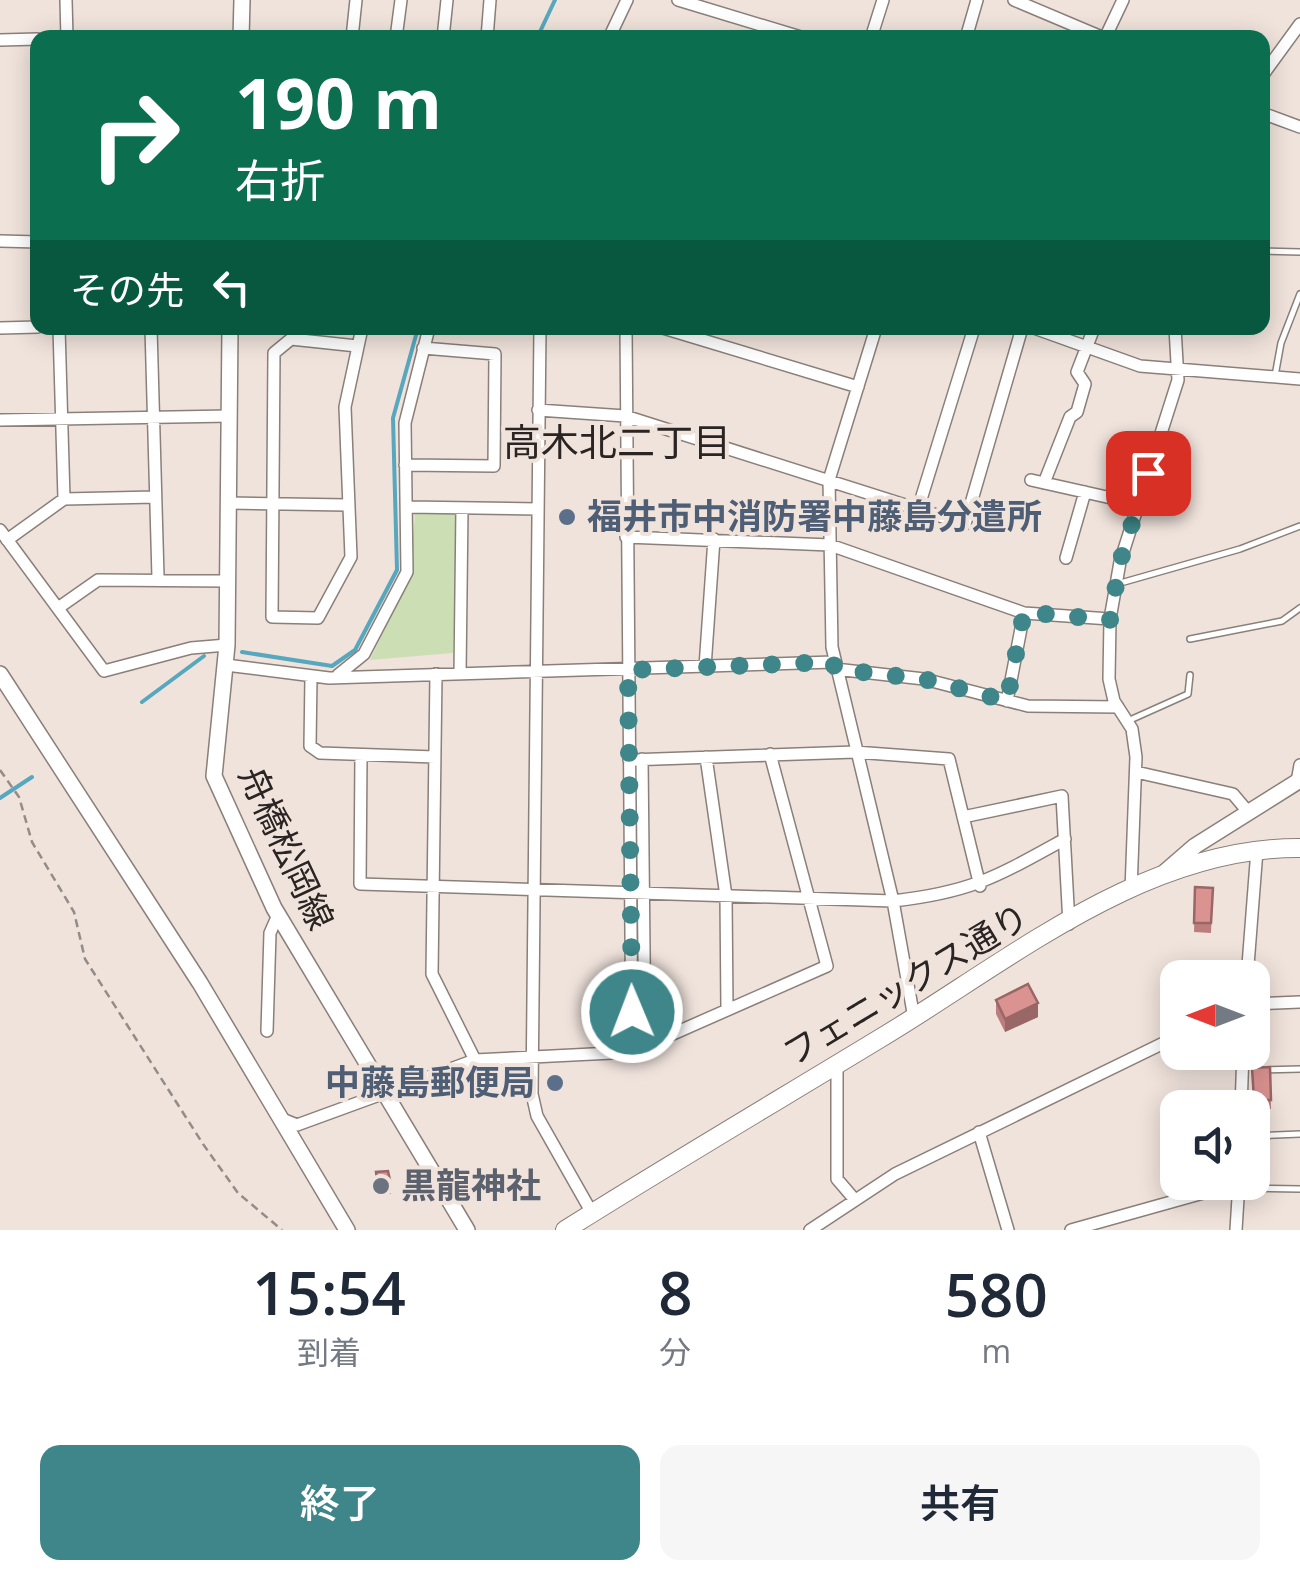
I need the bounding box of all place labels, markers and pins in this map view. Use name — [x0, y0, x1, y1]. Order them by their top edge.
pin — [1106, 431, 1191, 516]
place label: 福井市中消防署中藤島分遣所 — [587, 492, 1042, 539]
marker: 福井市中消防署中藤島分遣所 — [556, 506, 578, 528]
place label: 中藤島郵便局 — [325, 1058, 535, 1105]
marker: 中藤島郵便局 — [544, 1072, 566, 1094]
place label: 黒龍神社 — [401, 1161, 541, 1208]
marker: 黒龍神社 — [370, 1175, 392, 1197]

